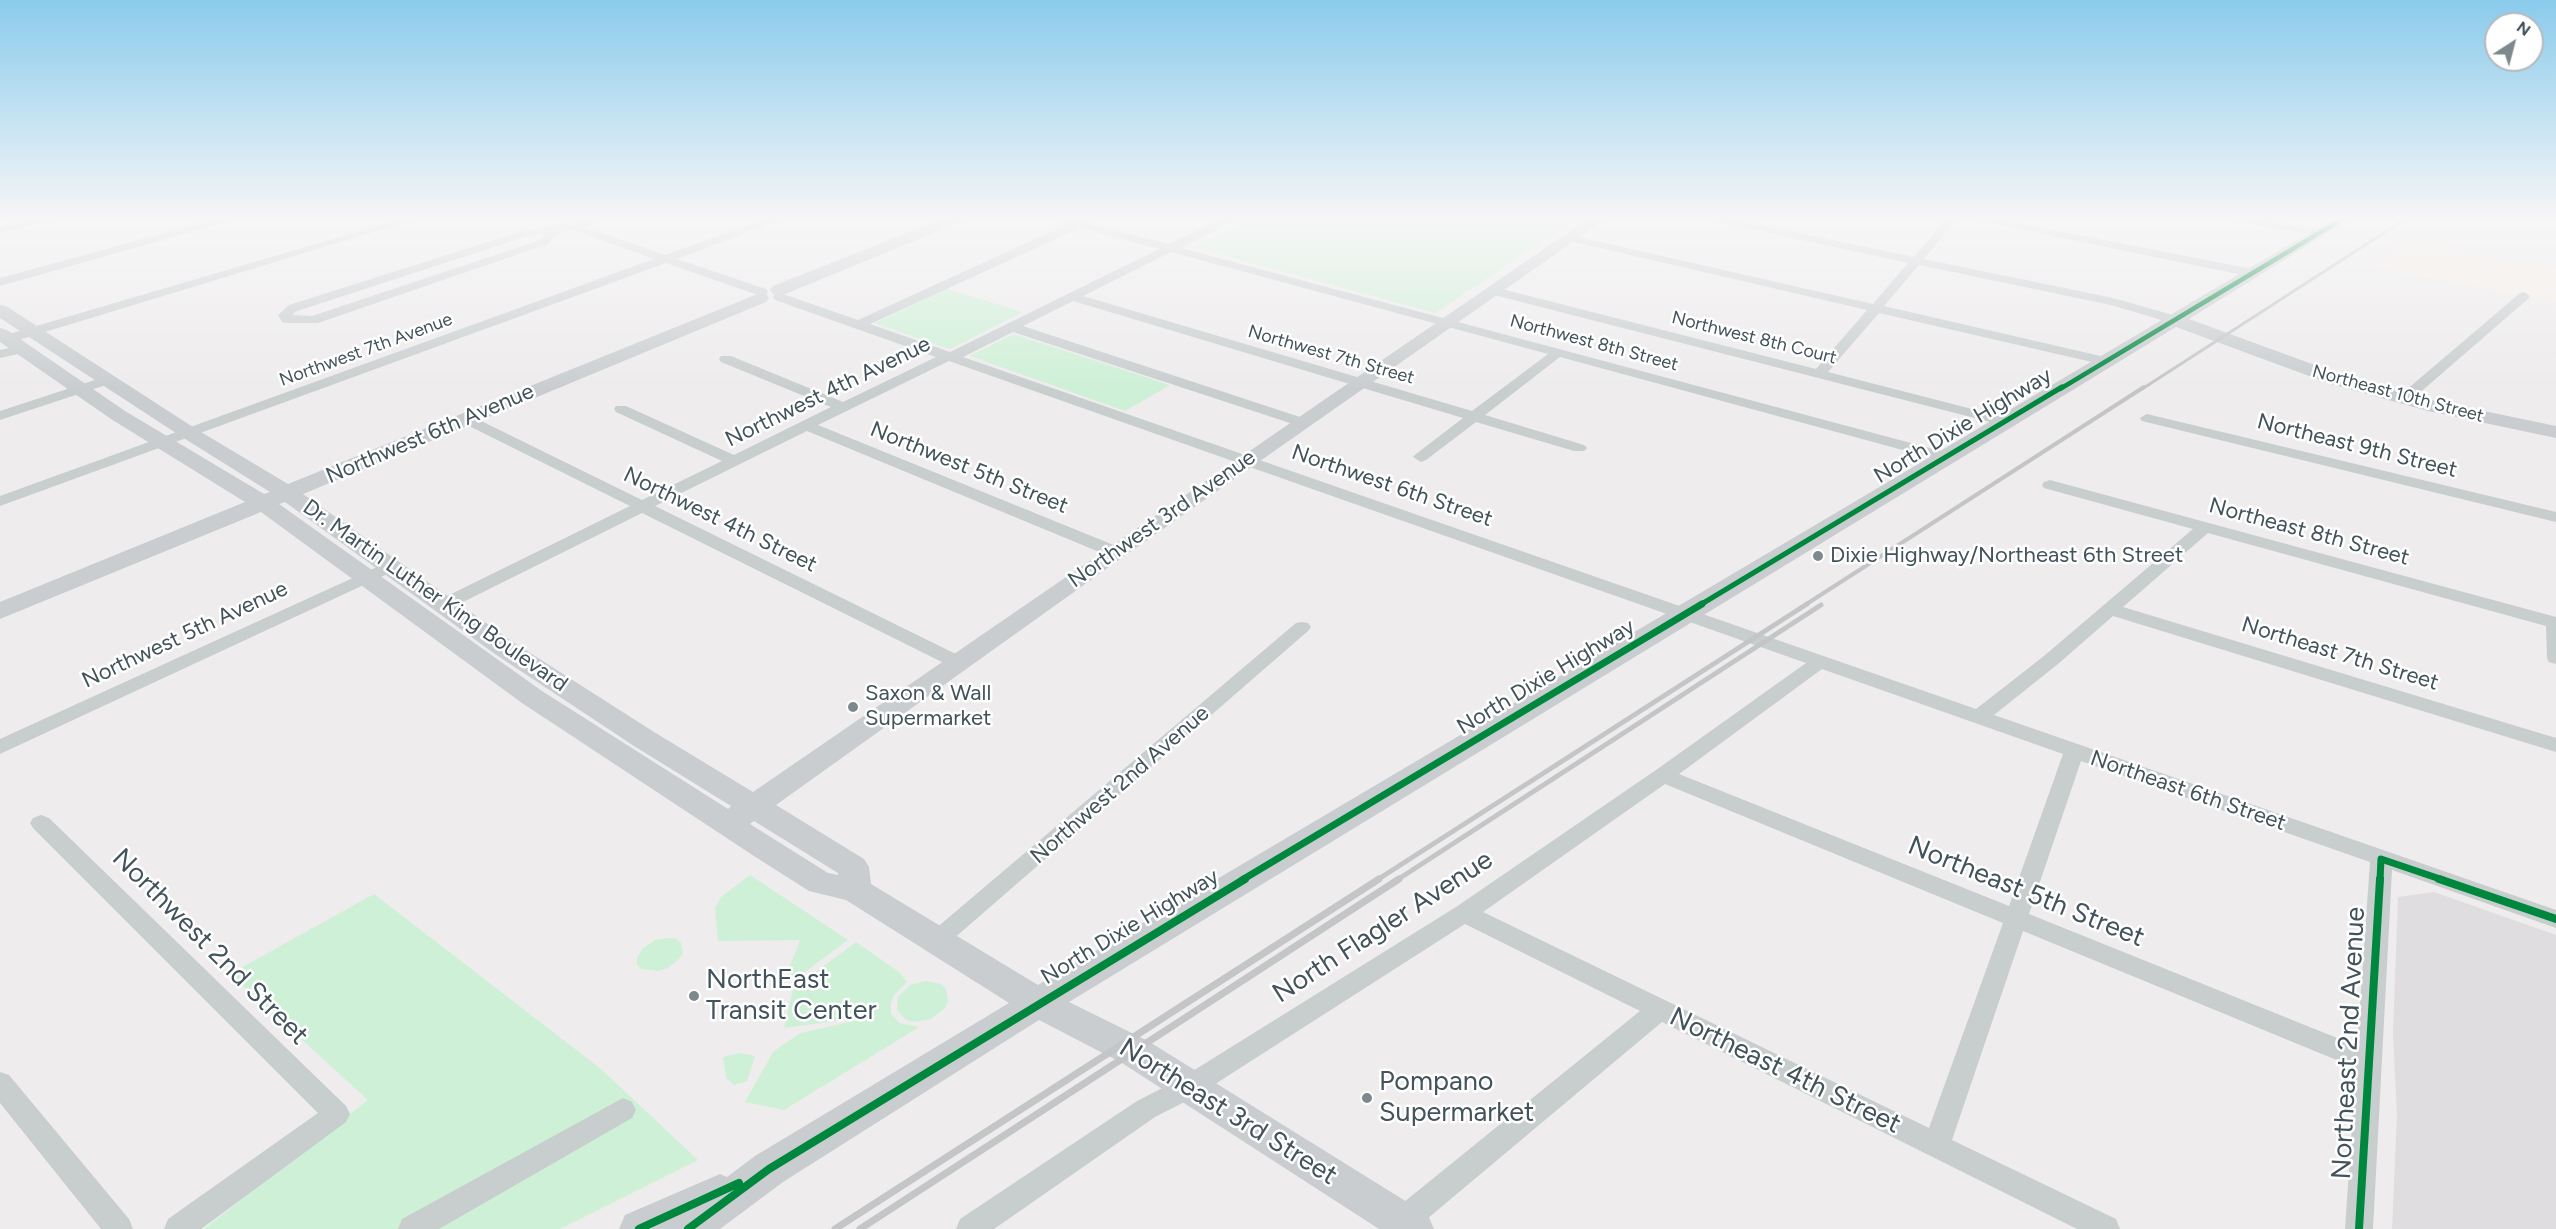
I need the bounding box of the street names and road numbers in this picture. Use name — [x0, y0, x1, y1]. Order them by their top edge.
street label: Northwest 8th Court — [1669, 307, 1839, 369]
street label: Northwest 7th Avenue — [277, 309, 455, 391]
street label: Northwest 8th Street — [1508, 310, 1680, 376]
street label: Northwest 7th Street — [1245, 321, 1417, 389]
street label: Northwest 4th Avenue — [721, 331, 935, 453]
street label: Northeast 10th Street — [2310, 361, 2486, 427]
street label: North Dixie Highway — [1869, 362, 2057, 490]
street label: Northwest 6th Avenue — [322, 378, 538, 490]
street label: Northeast 9th Street — [2254, 408, 2460, 484]
street label: Northwest 5th Street — [866, 416, 1072, 520]
street label: Northwest 6th Street — [1288, 439, 1496, 533]
street label: Northwest 3rd Avenue — [1063, 444, 1261, 594]
street label: Northwest 4th Street — [619, 462, 821, 578]
street label: Northeast 8th Street — [2206, 493, 2412, 571]
street label: Dr. Martin Luther King Boulevard — [298, 494, 572, 698]
street label: Northwest 5th Avenue — [78, 576, 292, 694]
street label: Northeast 7th Street — [2238, 611, 2442, 697]
street label: North Dixie Highway — [1452, 613, 1640, 741]
street label: Northwest 2nd Avenue — [1025, 700, 1215, 870]
street label: Northeast 6th Street — [2087, 745, 2289, 837]
street label: Northeast 5th Street — [1903, 830, 2149, 954]
street label: Northwest 2nd Street — [105, 842, 315, 1052]
street label: North Flagler Avenue — [1267, 844, 1499, 1010]
street label: North Dixie Highway — [1036, 863, 1224, 991]
street label: Northeast 2nd Avenue — [2326, 906, 2372, 1180]
street label: Northeast 4th Street — [1664, 1001, 1906, 1141]
street label: Northeast 3rd Street — [1113, 1032, 1343, 1192]

